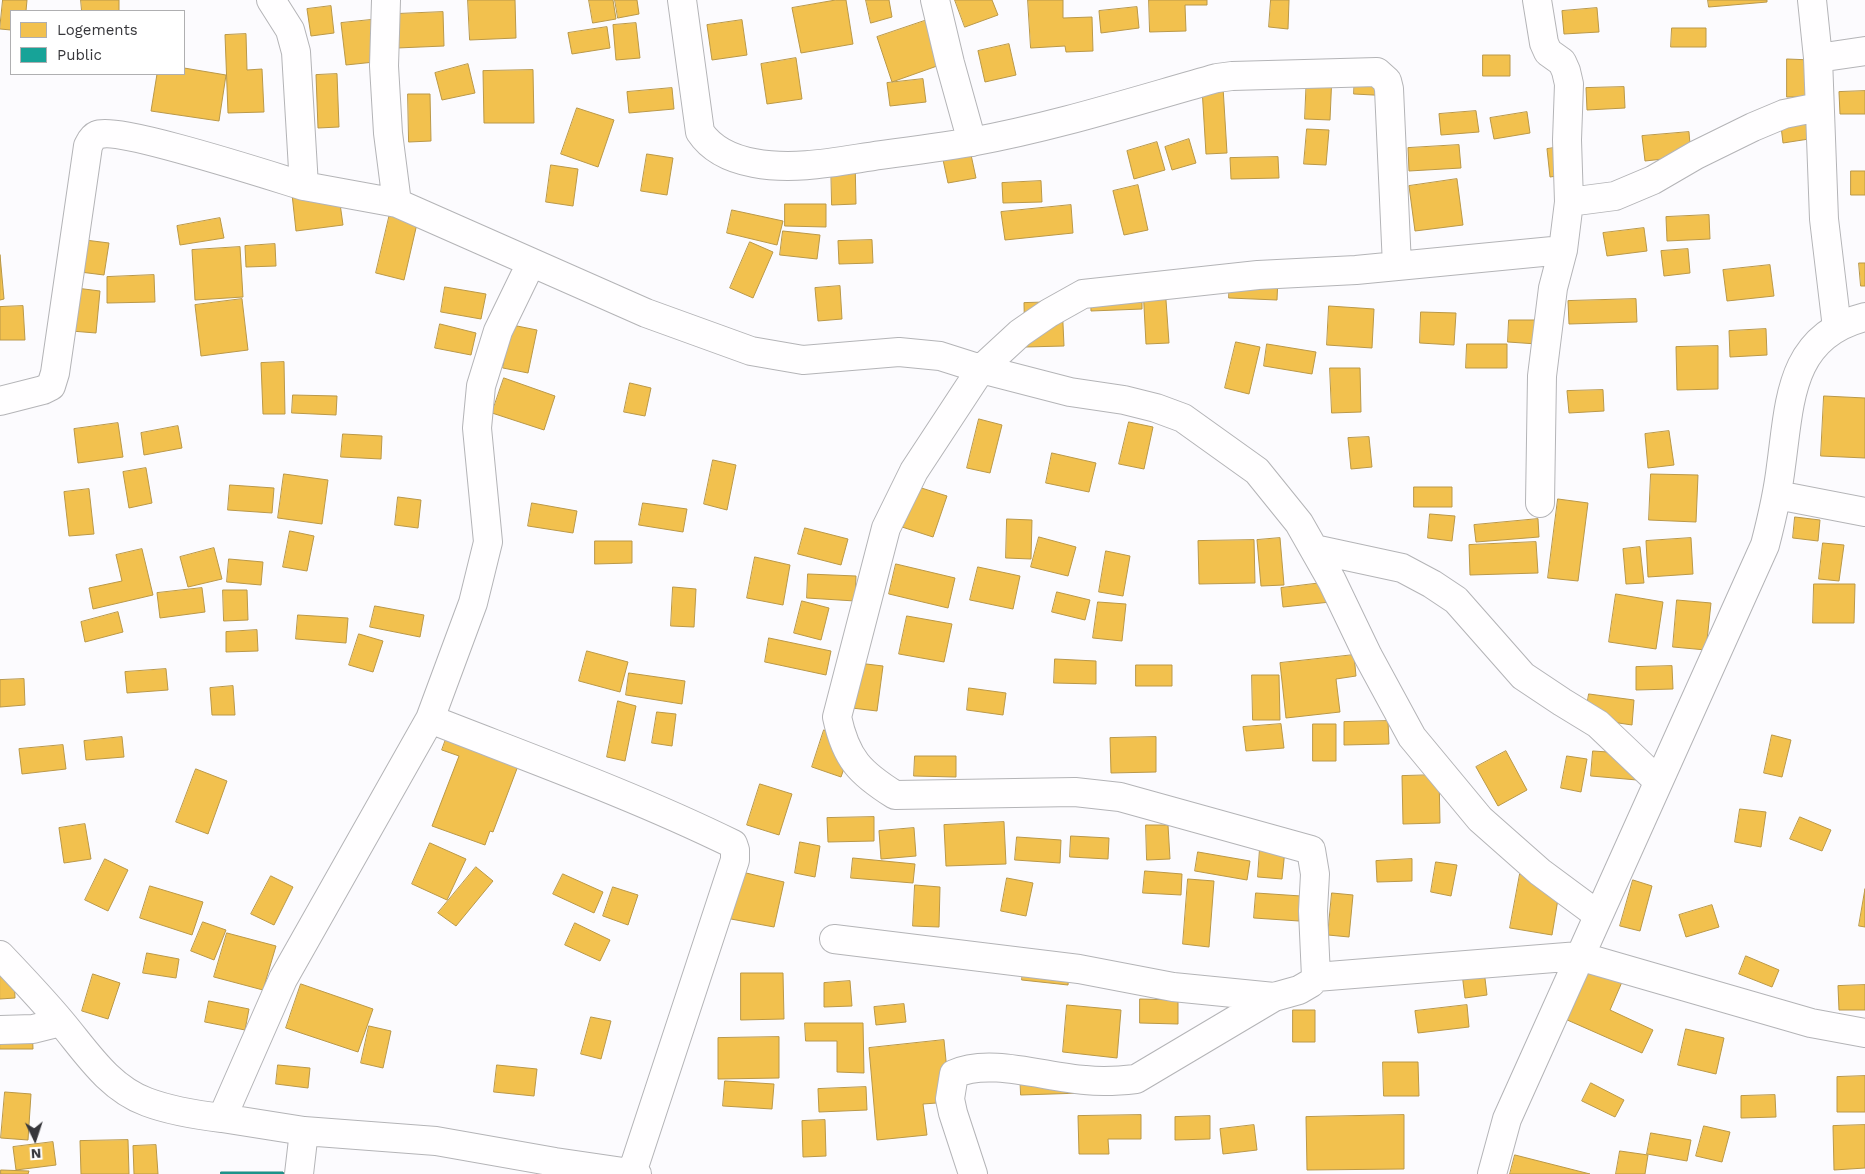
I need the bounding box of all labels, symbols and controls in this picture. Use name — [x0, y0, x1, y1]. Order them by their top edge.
legend — [10, 10, 185, 75]
text: Logements — [57, 21, 138, 39]
text: Public — [57, 46, 102, 64]
north arrow — [10, 1114, 60, 1164]
text: N — [30, 1146, 42, 1162]

